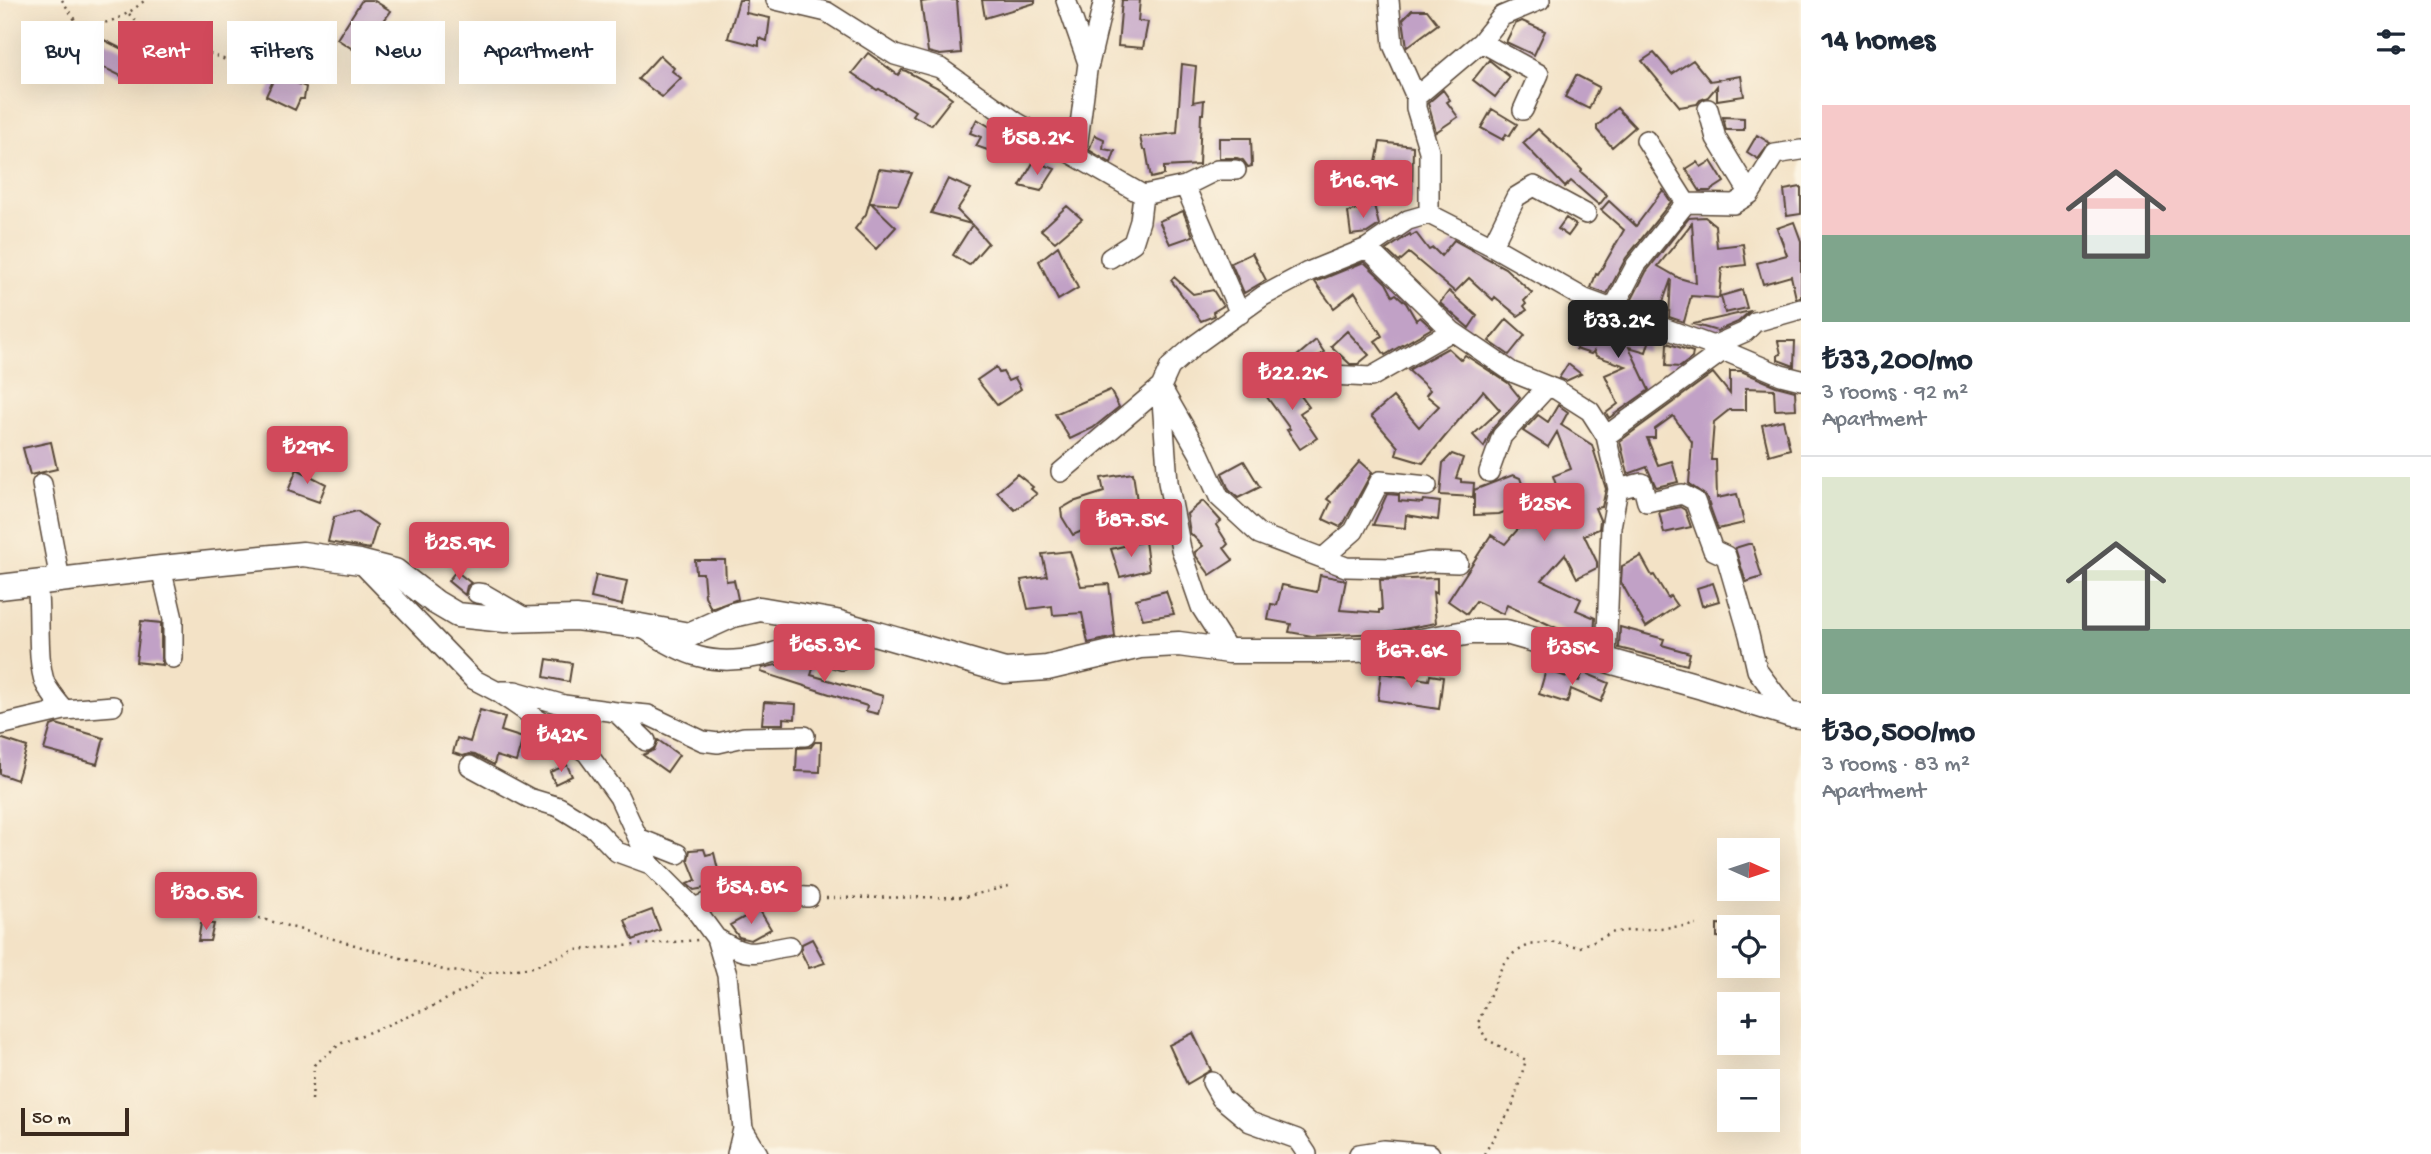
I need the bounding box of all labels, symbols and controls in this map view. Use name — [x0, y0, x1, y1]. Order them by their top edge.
chip: Buy — [21, 21, 104, 84]
chip: Rent — [118, 21, 213, 84]
chip: Filters — [227, 21, 337, 84]
chip: New — [351, 21, 445, 84]
chip: Apartment — [459, 21, 616, 84]
icon: filters — [2372, 23, 2410, 61]
text: 14 homes — [1822, 25, 1935, 60]
pin: ₺58.2K — [980, 118, 1094, 177]
text: ₺58.2K — [1002, 126, 1072, 153]
icon: home — [2053, 151, 2179, 277]
pin: ₺16.9K — [1306, 160, 1420, 220]
text: ₺16.9K — [1330, 169, 1396, 196]
pin: ₺33.2K — [1561, 300, 1675, 360]
text: ₺33.2K — [1584, 309, 1652, 336]
text: ₺33,200/mo — [1822, 345, 1973, 380]
pin: ₺22.2K — [1235, 352, 1349, 412]
text: ₺22.2K — [1259, 361, 1325, 388]
text: 3 rooms · 92 m² — [1822, 380, 1968, 407]
text: Apartment — [1822, 407, 1926, 434]
pin: ₺29K — [266, 426, 348, 486]
text: ₺29K — [283, 435, 331, 462]
pin: ₺25K — [1503, 484, 1585, 543]
text: ₺25K — [1519, 492, 1569, 519]
pin: ₺87.5K — [1074, 500, 1188, 559]
text: ₺87.5K — [1096, 508, 1166, 535]
pin: ₺25.9K — [402, 522, 516, 582]
icon: home — [2053, 523, 2179, 649]
text: ₺25.9K — [425, 531, 493, 558]
pin: ₺65.3K — [767, 624, 881, 684]
pin: ₺35K — [1531, 628, 1613, 687]
pin: ₺67.6K — [1354, 630, 1468, 690]
text: ₺65.3K — [790, 633, 858, 660]
text: ₺35K — [1547, 636, 1597, 663]
text: ₺67.6K — [1377, 639, 1445, 666]
pin: ₺42K — [520, 714, 602, 774]
text: ₺30,500/mo — [1822, 717, 1975, 752]
text: ₺42K — [537, 723, 585, 750]
text: 3 rooms · 83 m² — [1822, 752, 1970, 779]
text: Apartment — [1822, 779, 1926, 806]
north arrow — [1717, 838, 1780, 901]
map controls — [1717, 838, 1780, 1132]
pin: ₺54.8K — [694, 866, 808, 926]
pin: ₺30.5K — [149, 872, 263, 932]
text: ₺54.8K — [717, 875, 785, 902]
text: ₺30.5K — [171, 881, 241, 908]
button: locate — [1717, 915, 1780, 978]
button: + — [1717, 992, 1780, 1055]
button: − — [1717, 1069, 1780, 1132]
scale bar — [21, 1105, 130, 1137]
text: 50 m — [32, 1108, 71, 1131]

